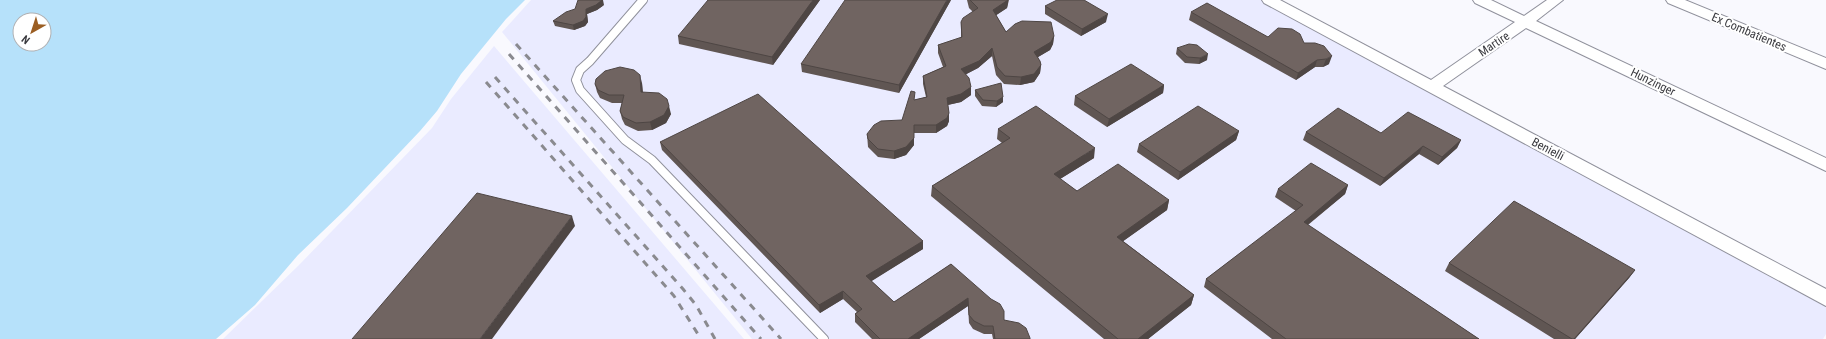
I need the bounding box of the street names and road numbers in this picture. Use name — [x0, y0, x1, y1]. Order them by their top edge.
street label: Ex Combatientes — [1709, 10, 1789, 54]
street label: Martire — [1476, 28, 1512, 59]
street label: Hunzinger — [1628, 65, 1678, 99]
street label: Benielli — [1529, 135, 1567, 163]

